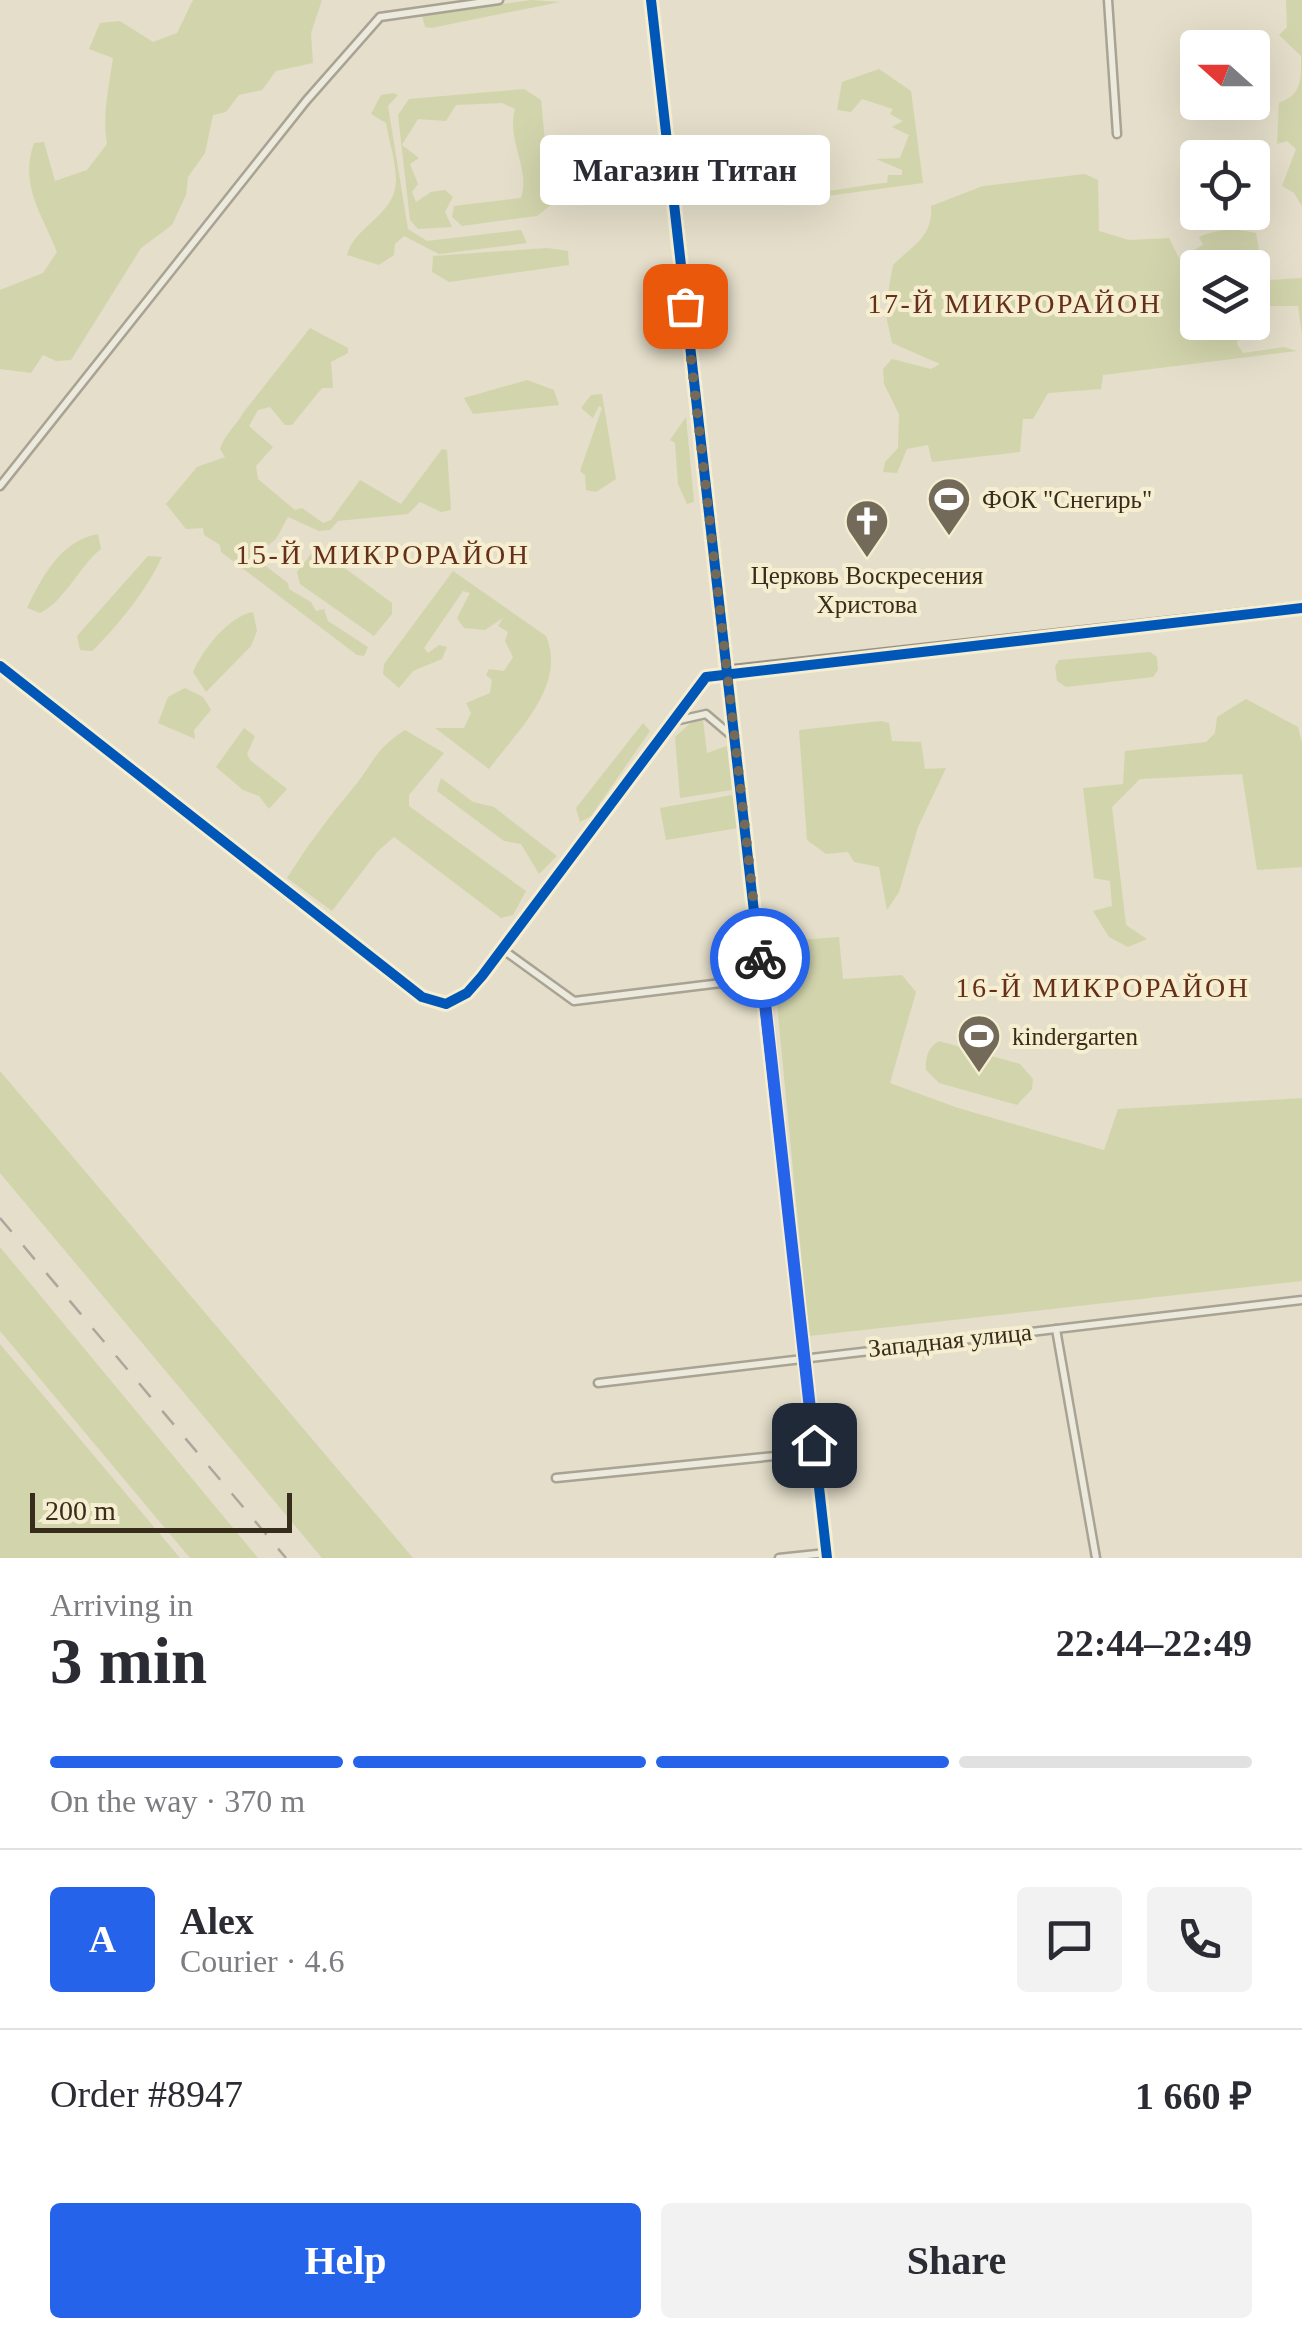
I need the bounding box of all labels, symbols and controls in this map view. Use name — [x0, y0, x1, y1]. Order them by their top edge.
north arrow — [1180, 30, 1270, 120]
map controls — [1180, 30, 1270, 340]
callout: Магазин Титан — [540, 136, 830, 206]
button: locate — [1180, 140, 1270, 230]
text: Магазин Титан — [573, 152, 797, 188]
button: layers — [1180, 250, 1270, 340]
pin — [643, 264, 728, 349]
icon: bag — [658, 279, 713, 334]
district label: 17-Й МИКРОРАЙОН — [868, 288, 1162, 319]
sports icon: ФОК "Снегирь" — [926, 476, 972, 537]
place label: ФОК "Снегирь" — [982, 486, 1152, 513]
church icon: Церковь Воскресения Христова — [844, 498, 890, 559]
district label: 15-Й МИКРОРАЙОН — [236, 539, 530, 570]
place label: Церковь Воскресения Христова — [751, 562, 984, 618]
courier — [710, 908, 810, 1008]
icon: bike — [733, 931, 788, 986]
district label: 16-Й МИКРОРАЙОН — [956, 972, 1250, 1003]
sports icon: kindergarten — [956, 1013, 1002, 1074]
place label: kindergarten — [1012, 1023, 1138, 1050]
street label: Западная улица — [867, 1318, 1033, 1362]
pin — [772, 1403, 857, 1488]
icon: home — [787, 1418, 842, 1473]
scale bar — [30, 1488, 292, 1532]
text: 200 m — [45, 1495, 116, 1526]
text: Arriving in — [50, 1587, 193, 1623]
text: 22:44–22:49 — [1056, 1622, 1252, 1664]
text: 3 min — [50, 1625, 207, 1697]
text: On the way · 370 m — [50, 1783, 305, 1819]
button: chat — [1017, 1887, 1122, 1992]
button: phone — [1147, 1887, 1252, 1992]
text: Alex — [180, 1900, 254, 1942]
text: A — [89, 1918, 116, 1960]
text: Courier · 4.6 — [180, 1943, 344, 1979]
text: Order #8947 — [50, 2073, 243, 2115]
text: 1 660 ₽ — [1135, 2075, 1252, 2117]
button: Help — [50, 2203, 641, 2318]
button: Share — [661, 2203, 1252, 2318]

